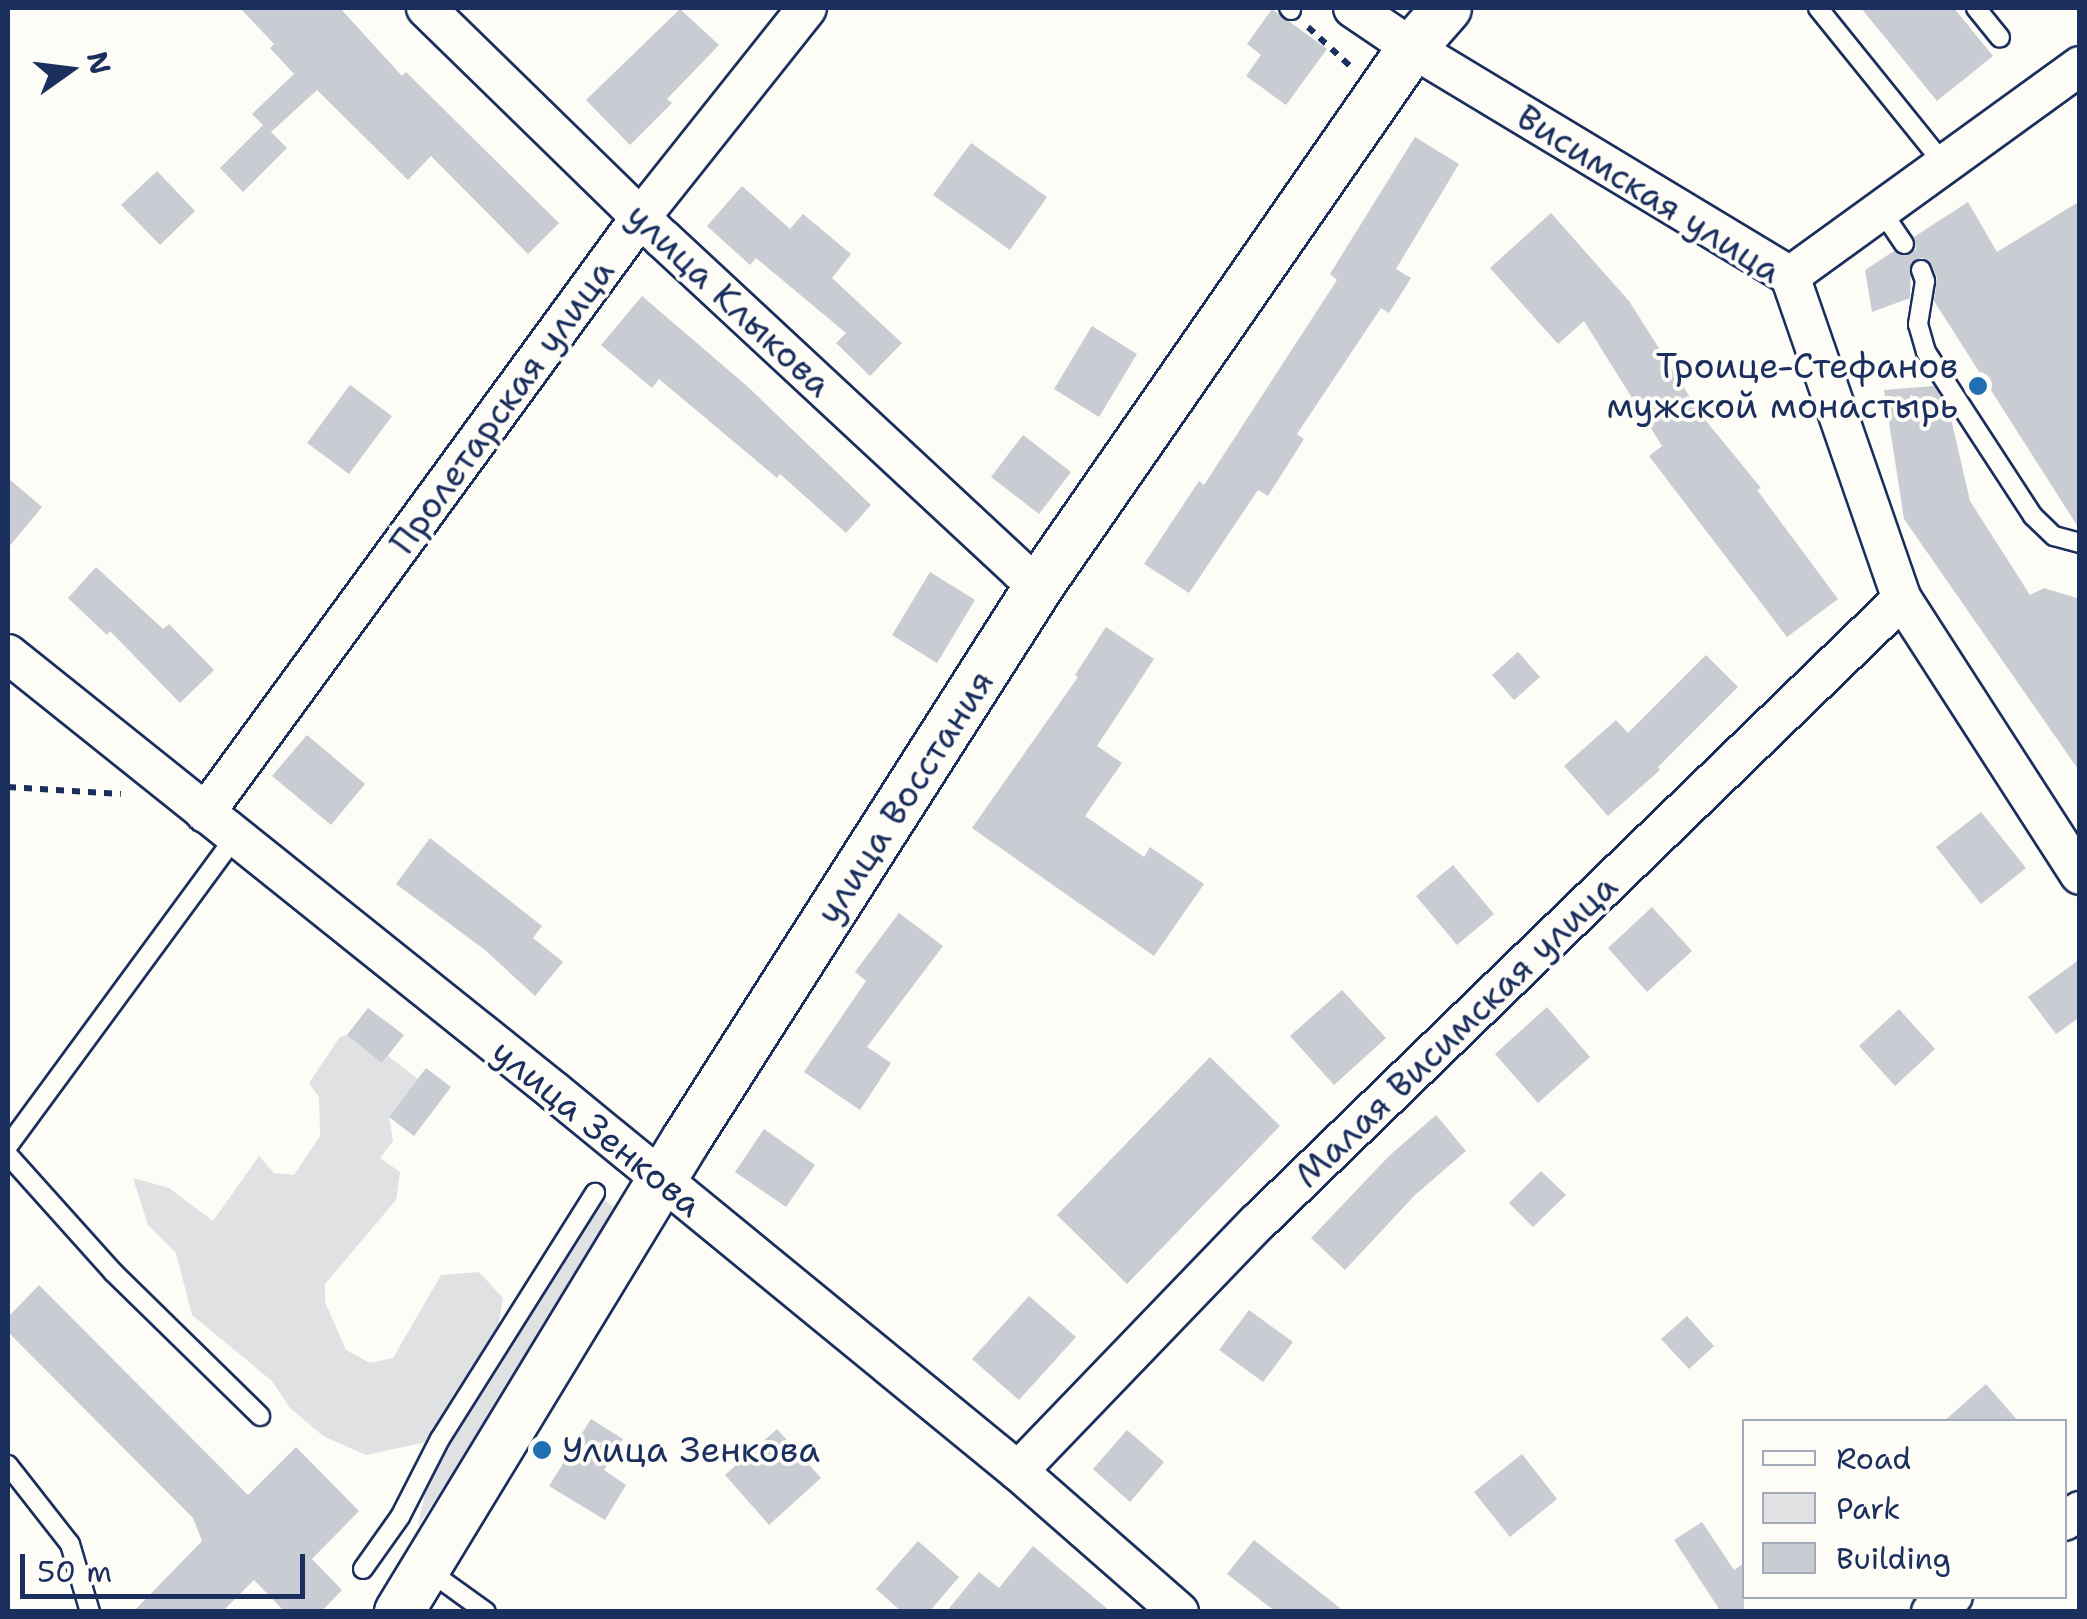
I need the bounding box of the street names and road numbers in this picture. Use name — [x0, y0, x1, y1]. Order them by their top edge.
street label: Висимская улица — [1509, 96, 1789, 292]
street label: улица Клыкова — [618, 194, 840, 406]
street label: Пролетарская улица — [381, 252, 623, 562]
street label: улица Восстания — [807, 662, 1003, 932]
street label: Малая Висимская улица — [1286, 866, 1626, 1196]
street label: улица Зенкова — [484, 1031, 710, 1225]

